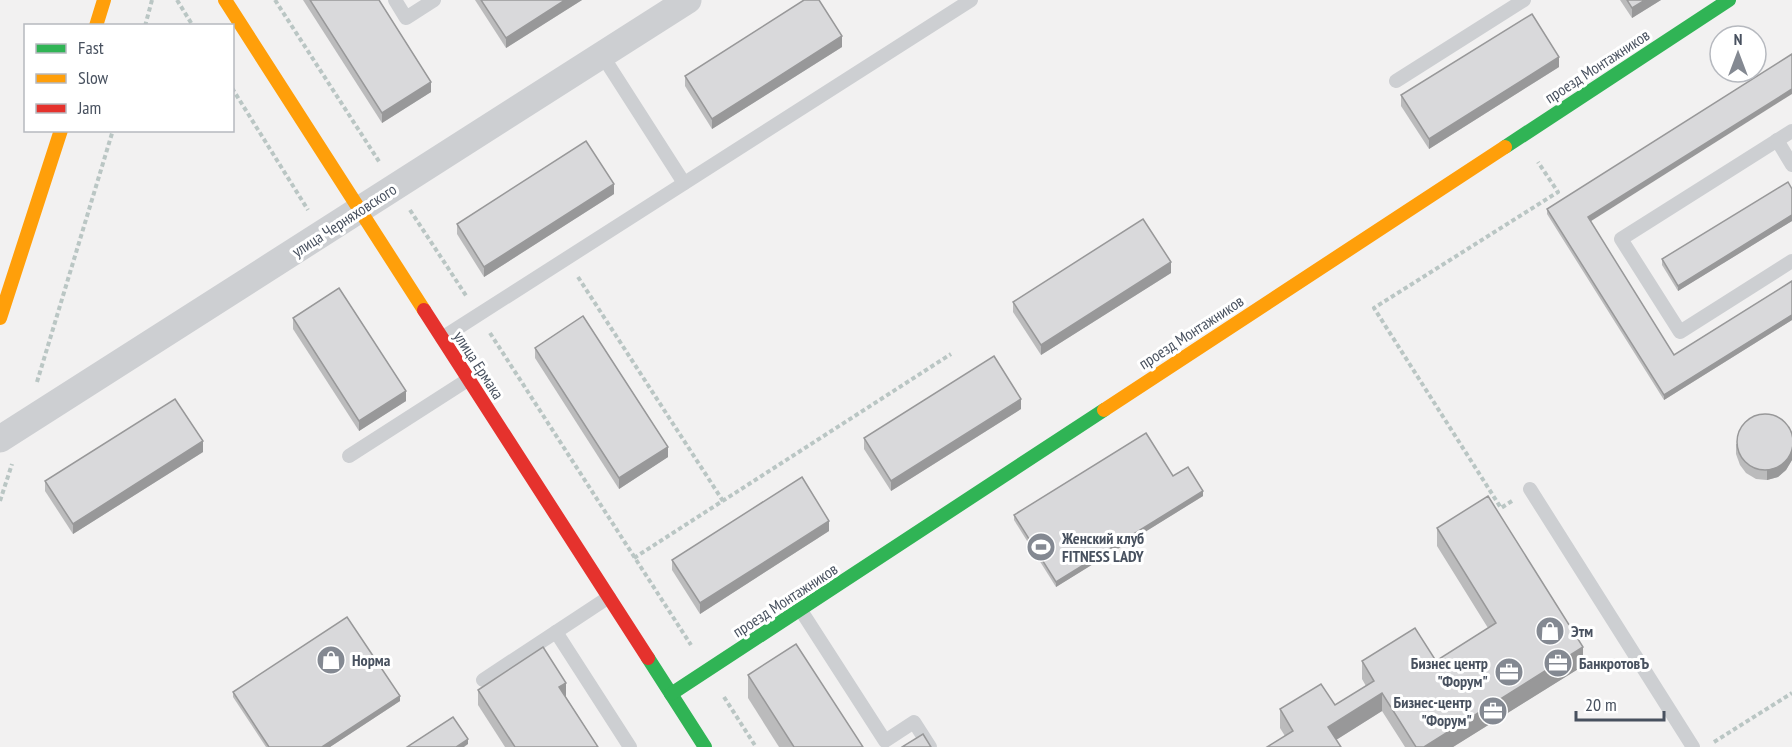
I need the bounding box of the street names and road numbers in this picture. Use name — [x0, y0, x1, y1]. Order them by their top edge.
street label: проезд Монтажников — [1541, 25, 1653, 107]
street label: улица Черняховского — [288, 179, 400, 261]
street label: проезд Монтажников — [1135, 291, 1247, 373]
street label: улица Ермака — [450, 327, 508, 403]
street label: проезд Монтажников — [729, 559, 841, 641]

